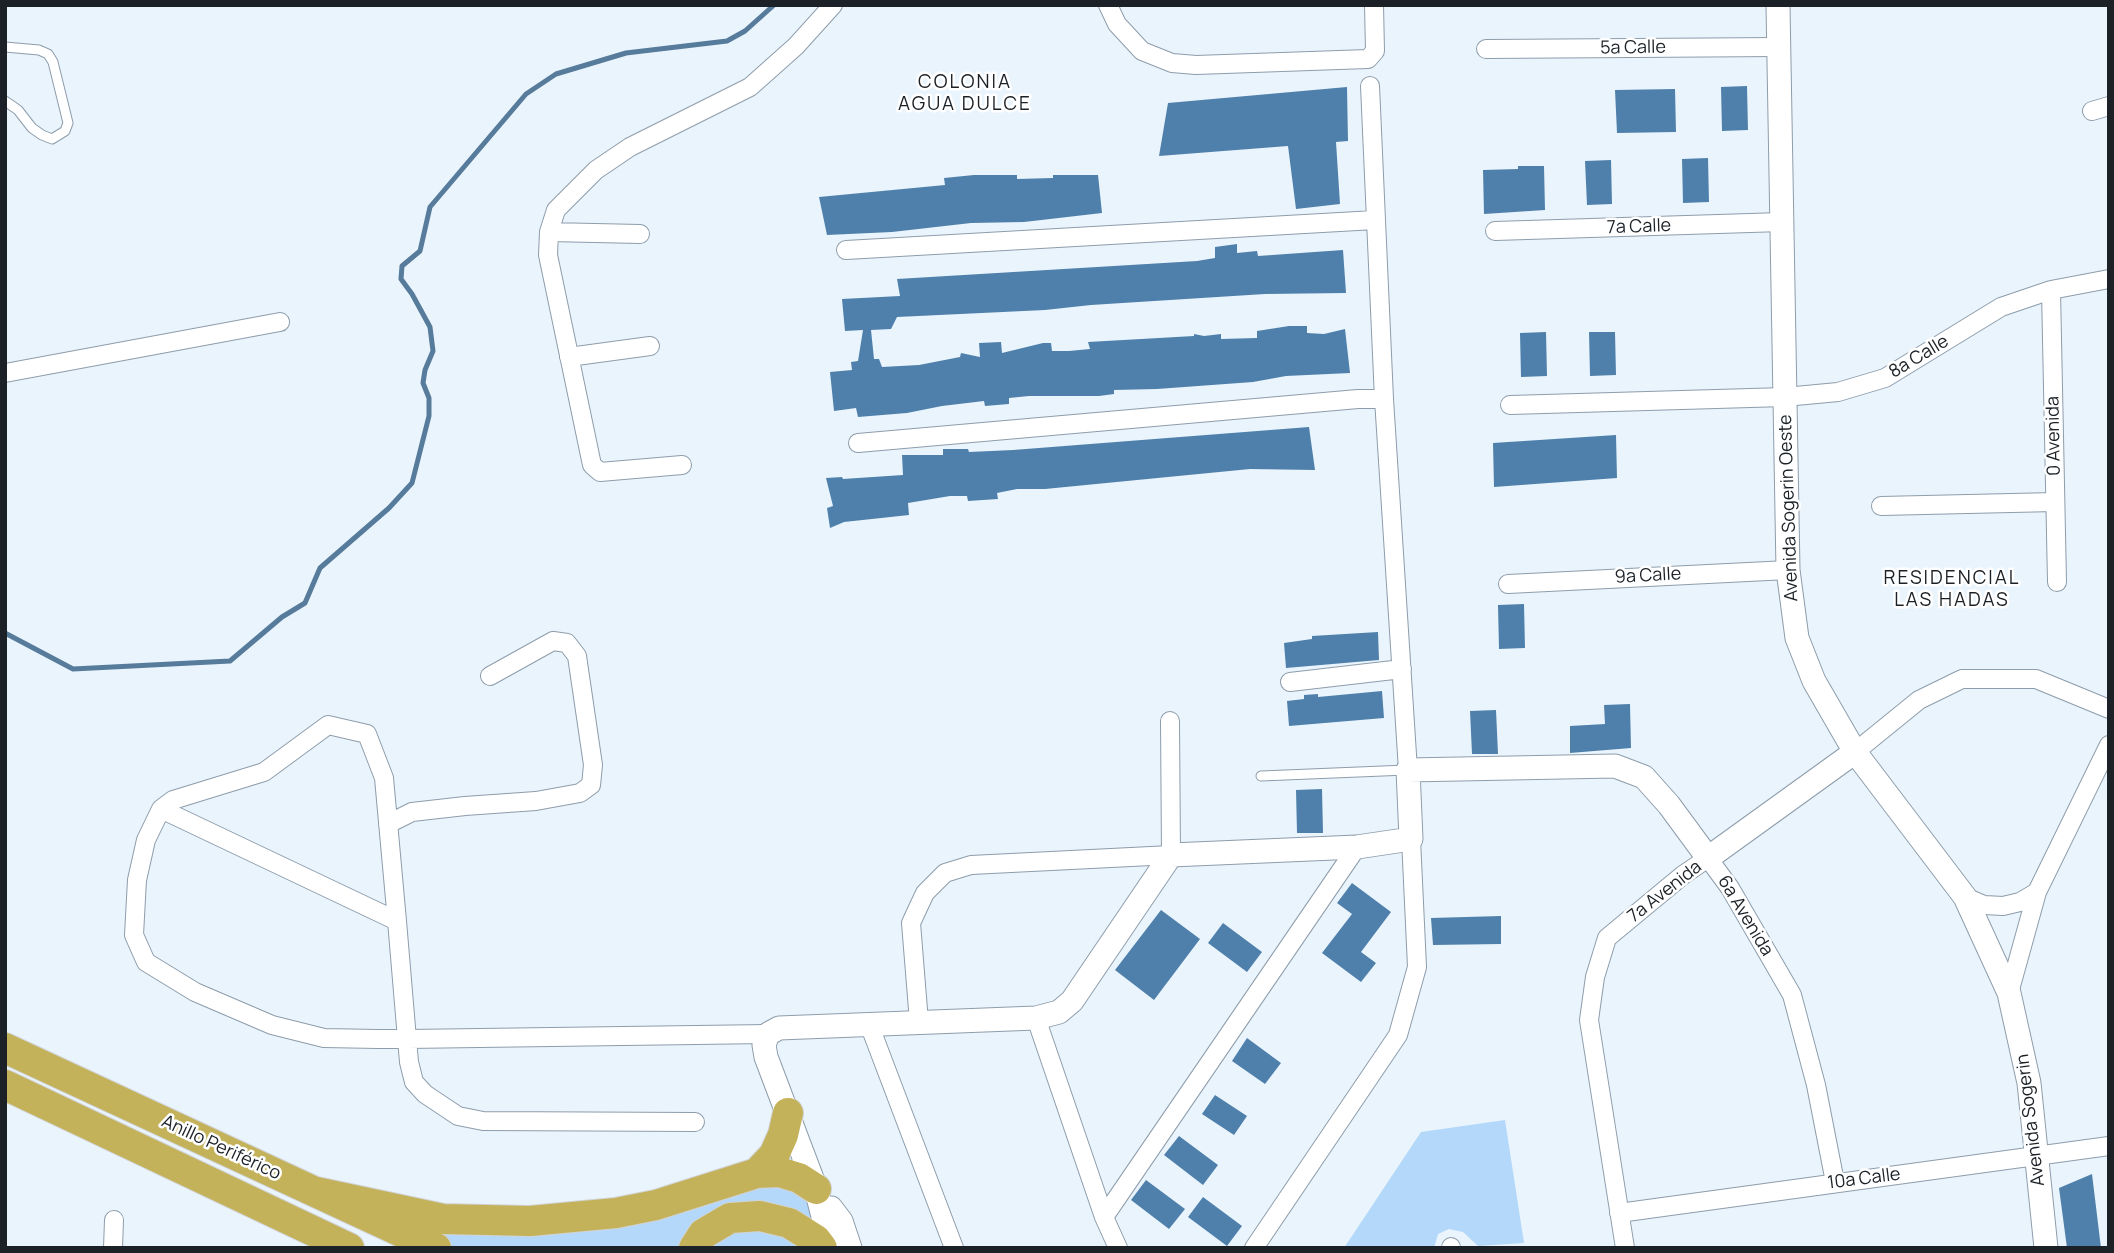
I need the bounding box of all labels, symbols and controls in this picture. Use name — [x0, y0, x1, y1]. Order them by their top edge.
street label: 5a Calle — [1600, 37, 1666, 59]
district label: COLONIA AGUA DULCE — [899, 72, 1031, 116]
street label: 7a Calle — [1606, 215, 1672, 239]
street label: 8a Calle — [1885, 331, 1953, 383]
street label: 0 Avenida — [2043, 396, 2065, 476]
street label: Avenida Sogerin Oeste — [1775, 414, 1803, 602]
street label: 9a Calle — [1614, 563, 1682, 589]
district label: RESIDENCIAL LAS HADAS — [1885, 568, 2019, 612]
street label: 7a Avenida — [1624, 856, 1706, 928]
street label: 6a Avenida — [1713, 872, 1777, 960]
street label: Avenida Sogerin — [2012, 1053, 2050, 1187]
street label: Anillo Periférico — [158, 1111, 284, 1185]
street label: 10a Calle — [1826, 1164, 1902, 1194]

